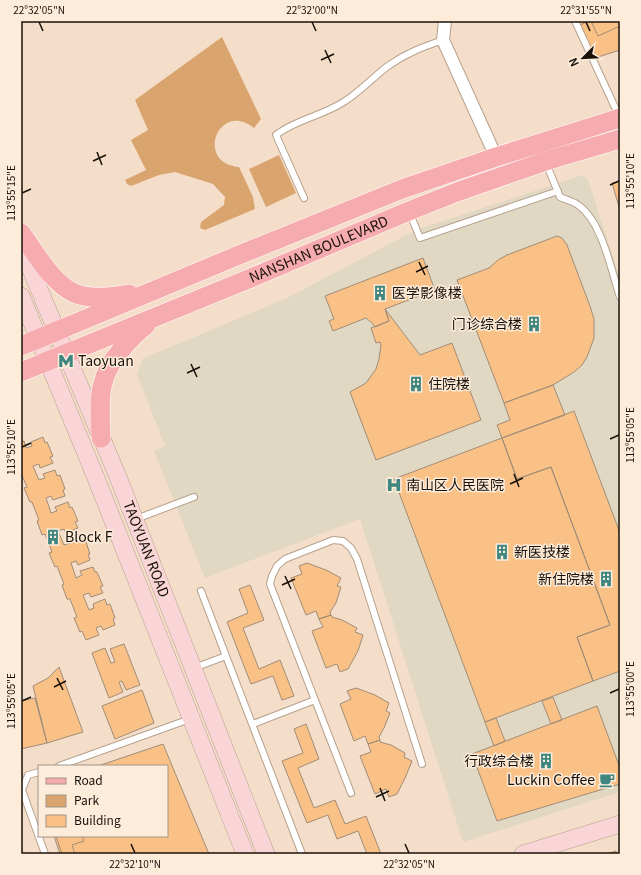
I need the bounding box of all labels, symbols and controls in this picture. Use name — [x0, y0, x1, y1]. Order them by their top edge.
text: 22°32'05"N — [13, 2, 65, 17]
text: 22°32'00"N — [286, 2, 338, 17]
text: 22°31'55"N — [560, 2, 612, 17]
north arrow — [563, 38, 603, 78]
text: N — [564, 55, 582, 69]
text: 113°55'10"E — [622, 153, 637, 209]
text: 113°55'15"E — [3, 165, 18, 221]
street label: NANSHAN BOULEVARD — [246, 210, 391, 287]
place label: 医学影像楼 — [392, 282, 462, 302]
building icon: 医学影像楼 — [371, 284, 389, 302]
place label: 门诊综合楼 — [452, 313, 522, 333]
building icon: 门诊综合楼 — [525, 315, 543, 333]
place label: Taoyuan — [78, 350, 134, 370]
metro station icon: Taoyuan — [57, 352, 75, 370]
place label: 住院楼 — [428, 373, 470, 393]
building icon: 住院楼 — [407, 375, 425, 393]
text: 113°55'05"E — [622, 407, 637, 463]
text: 113°55'10"E — [3, 419, 18, 475]
place label: 南山区人民医院 — [406, 474, 504, 494]
hospital icon: 南山区人民医院 — [385, 476, 403, 494]
street label: TAOYUAN ROAD — [119, 498, 175, 600]
place label: Block F — [65, 526, 113, 546]
building icon: Block F — [44, 528, 62, 546]
place label: 新医技楼 — [514, 541, 570, 561]
building icon: 新医技楼 — [493, 543, 511, 561]
place label: 新住院楼 — [538, 568, 594, 588]
building icon: 新住院楼 — [597, 570, 615, 588]
text: 113°55'00"E — [622, 661, 637, 717]
text: 113°55'05"E — [3, 673, 18, 729]
place label: 行政综合楼 — [464, 750, 534, 770]
building icon: 行政综合楼 — [537, 752, 555, 770]
legend — [38, 765, 168, 837]
place label: Luckin Coffee — [507, 769, 595, 789]
text: Road — [74, 771, 103, 788]
cafe icon: Luckin Coffee — [598, 771, 616, 789]
text: Park — [74, 791, 99, 808]
text: Building — [74, 811, 121, 828]
text: 22°32'10"N — [109, 856, 161, 871]
text: 22°32'05"N — [383, 856, 435, 871]

